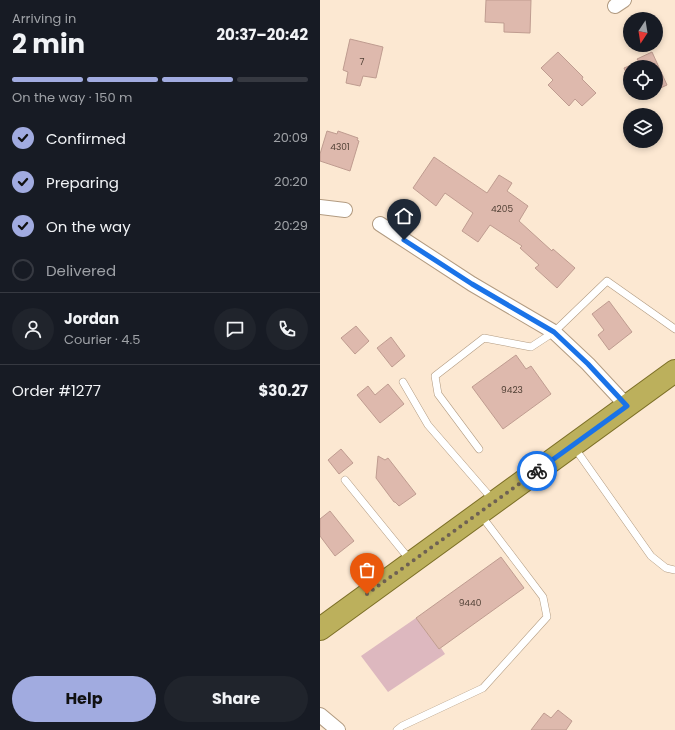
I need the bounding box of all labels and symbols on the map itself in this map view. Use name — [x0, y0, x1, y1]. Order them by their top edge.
north arrow — [623, 12, 663, 52]
house number: 7 — [360, 56, 365, 68]
house number: 4301 — [330, 141, 350, 153]
pin — [387, 199, 421, 240]
house number: 4205 — [491, 203, 513, 215]
house number: 9423 — [501, 384, 523, 396]
courier — [517, 451, 557, 491]
pin — [350, 553, 384, 594]
house number: 9440 — [459, 597, 482, 609]

